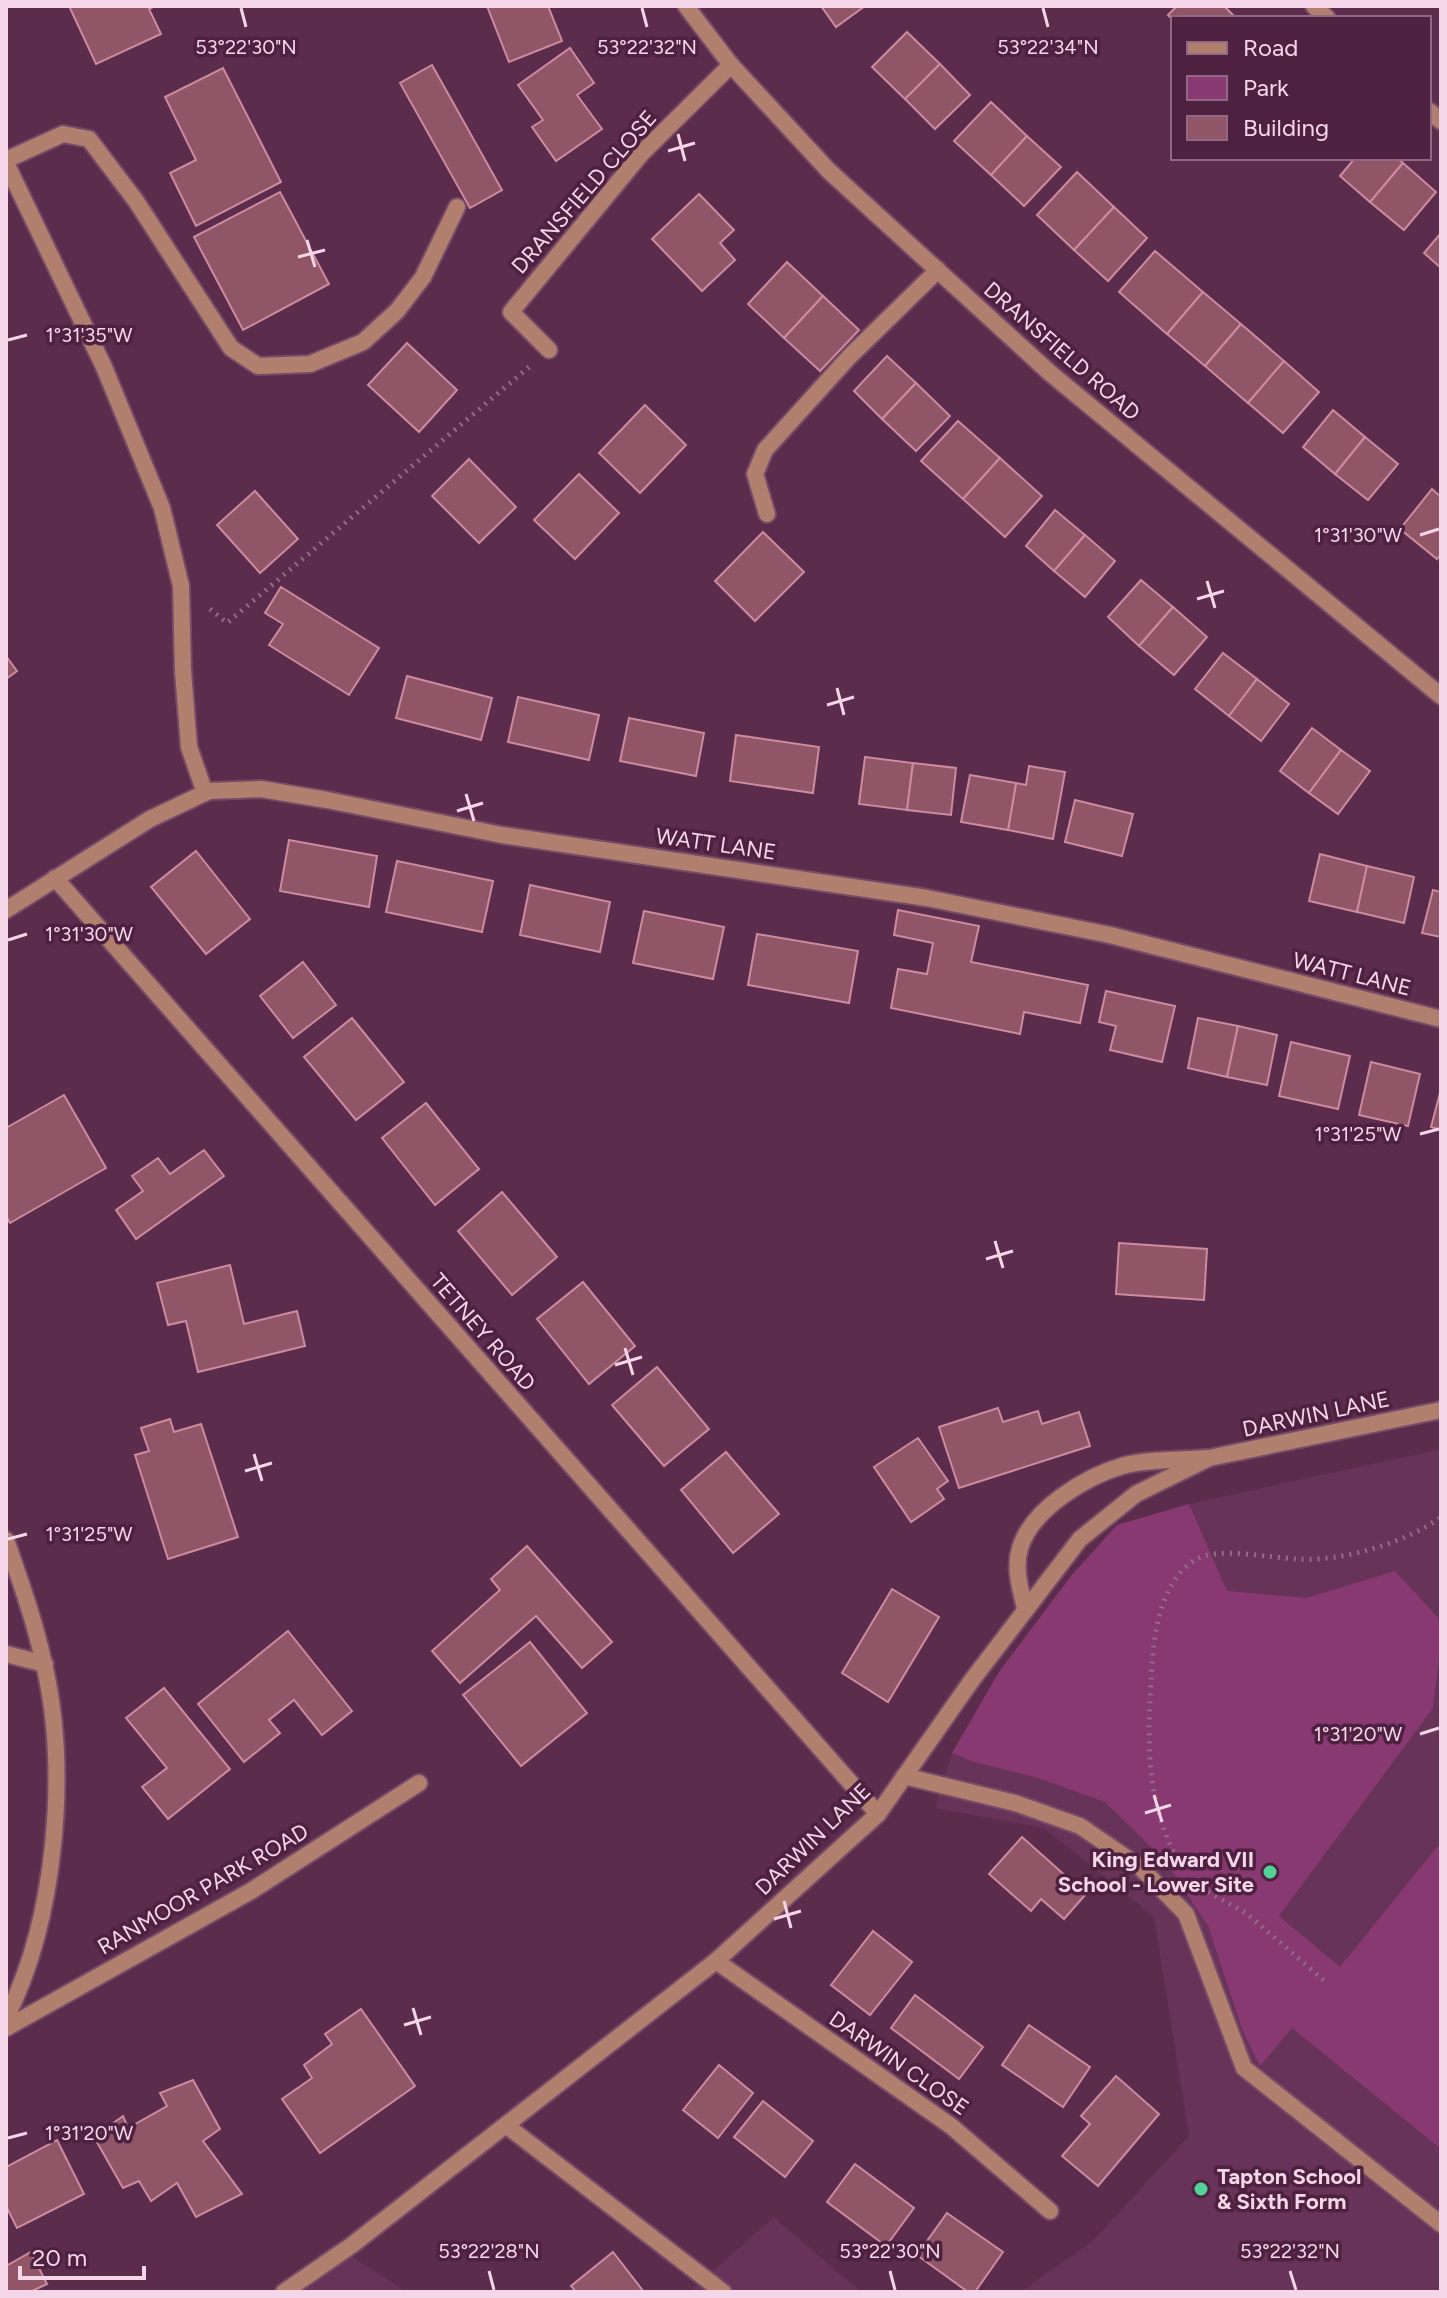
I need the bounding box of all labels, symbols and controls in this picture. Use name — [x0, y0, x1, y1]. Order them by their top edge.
legend — [1171, 16, 1431, 160]
text: Road — [1243, 33, 1298, 62]
text: 53°22'30"N — [195, 35, 297, 59]
text: 53°22'32"N — [597, 35, 697, 59]
text: 53°22'34"N — [997, 35, 1099, 59]
text: Park — [1243, 73, 1289, 102]
street label: DRANSFIELD CLOSE — [506, 105, 662, 279]
text: Building — [1243, 113, 1329, 142]
street label: DRANSFIELD ROAD — [978, 276, 1146, 426]
text: 1°31'35"W — [46, 323, 132, 347]
text: 1°31'30"W — [1314, 523, 1402, 547]
street label: WATT LANE — [654, 822, 778, 866]
text: 1°31'30"W — [45, 922, 133, 946]
street label: WATT LANE — [1290, 946, 1414, 1002]
text: 1°31'25"W — [1314, 1122, 1402, 1146]
street label: TETNEY ROAD — [425, 1268, 541, 1396]
street label: DARWIN LANE — [1240, 1385, 1392, 1443]
text: 1°31'25"W — [45, 1522, 133, 1546]
text: 1°31'20"W — [1314, 1722, 1402, 1746]
street label: DARWIN LANE — [750, 1777, 876, 1901]
street label: RANMOOR PARK ROAD — [93, 1818, 313, 1960]
place label: King Edward VII School - Lower Site — [1058, 1846, 1254, 1898]
marker: King Edward VII School - Lower Site — [1261, 1863, 1279, 1881]
street label: DARWIN CLOSE — [824, 2005, 974, 2121]
text: 1°31'20"W — [45, 2121, 133, 2145]
place label: Tapton School & Sixth Form — [1217, 2163, 1361, 2215]
marker: Tapton School & Sixth Form — [1192, 2180, 1210, 2198]
scale bar — [20, 2230, 144, 2280]
text: 53°22'28"N — [438, 2239, 540, 2263]
text: 53°22'30"N — [839, 2239, 941, 2263]
text: 53°22'32"N — [1240, 2239, 1340, 2263]
text: 20 m — [32, 2243, 87, 2272]

